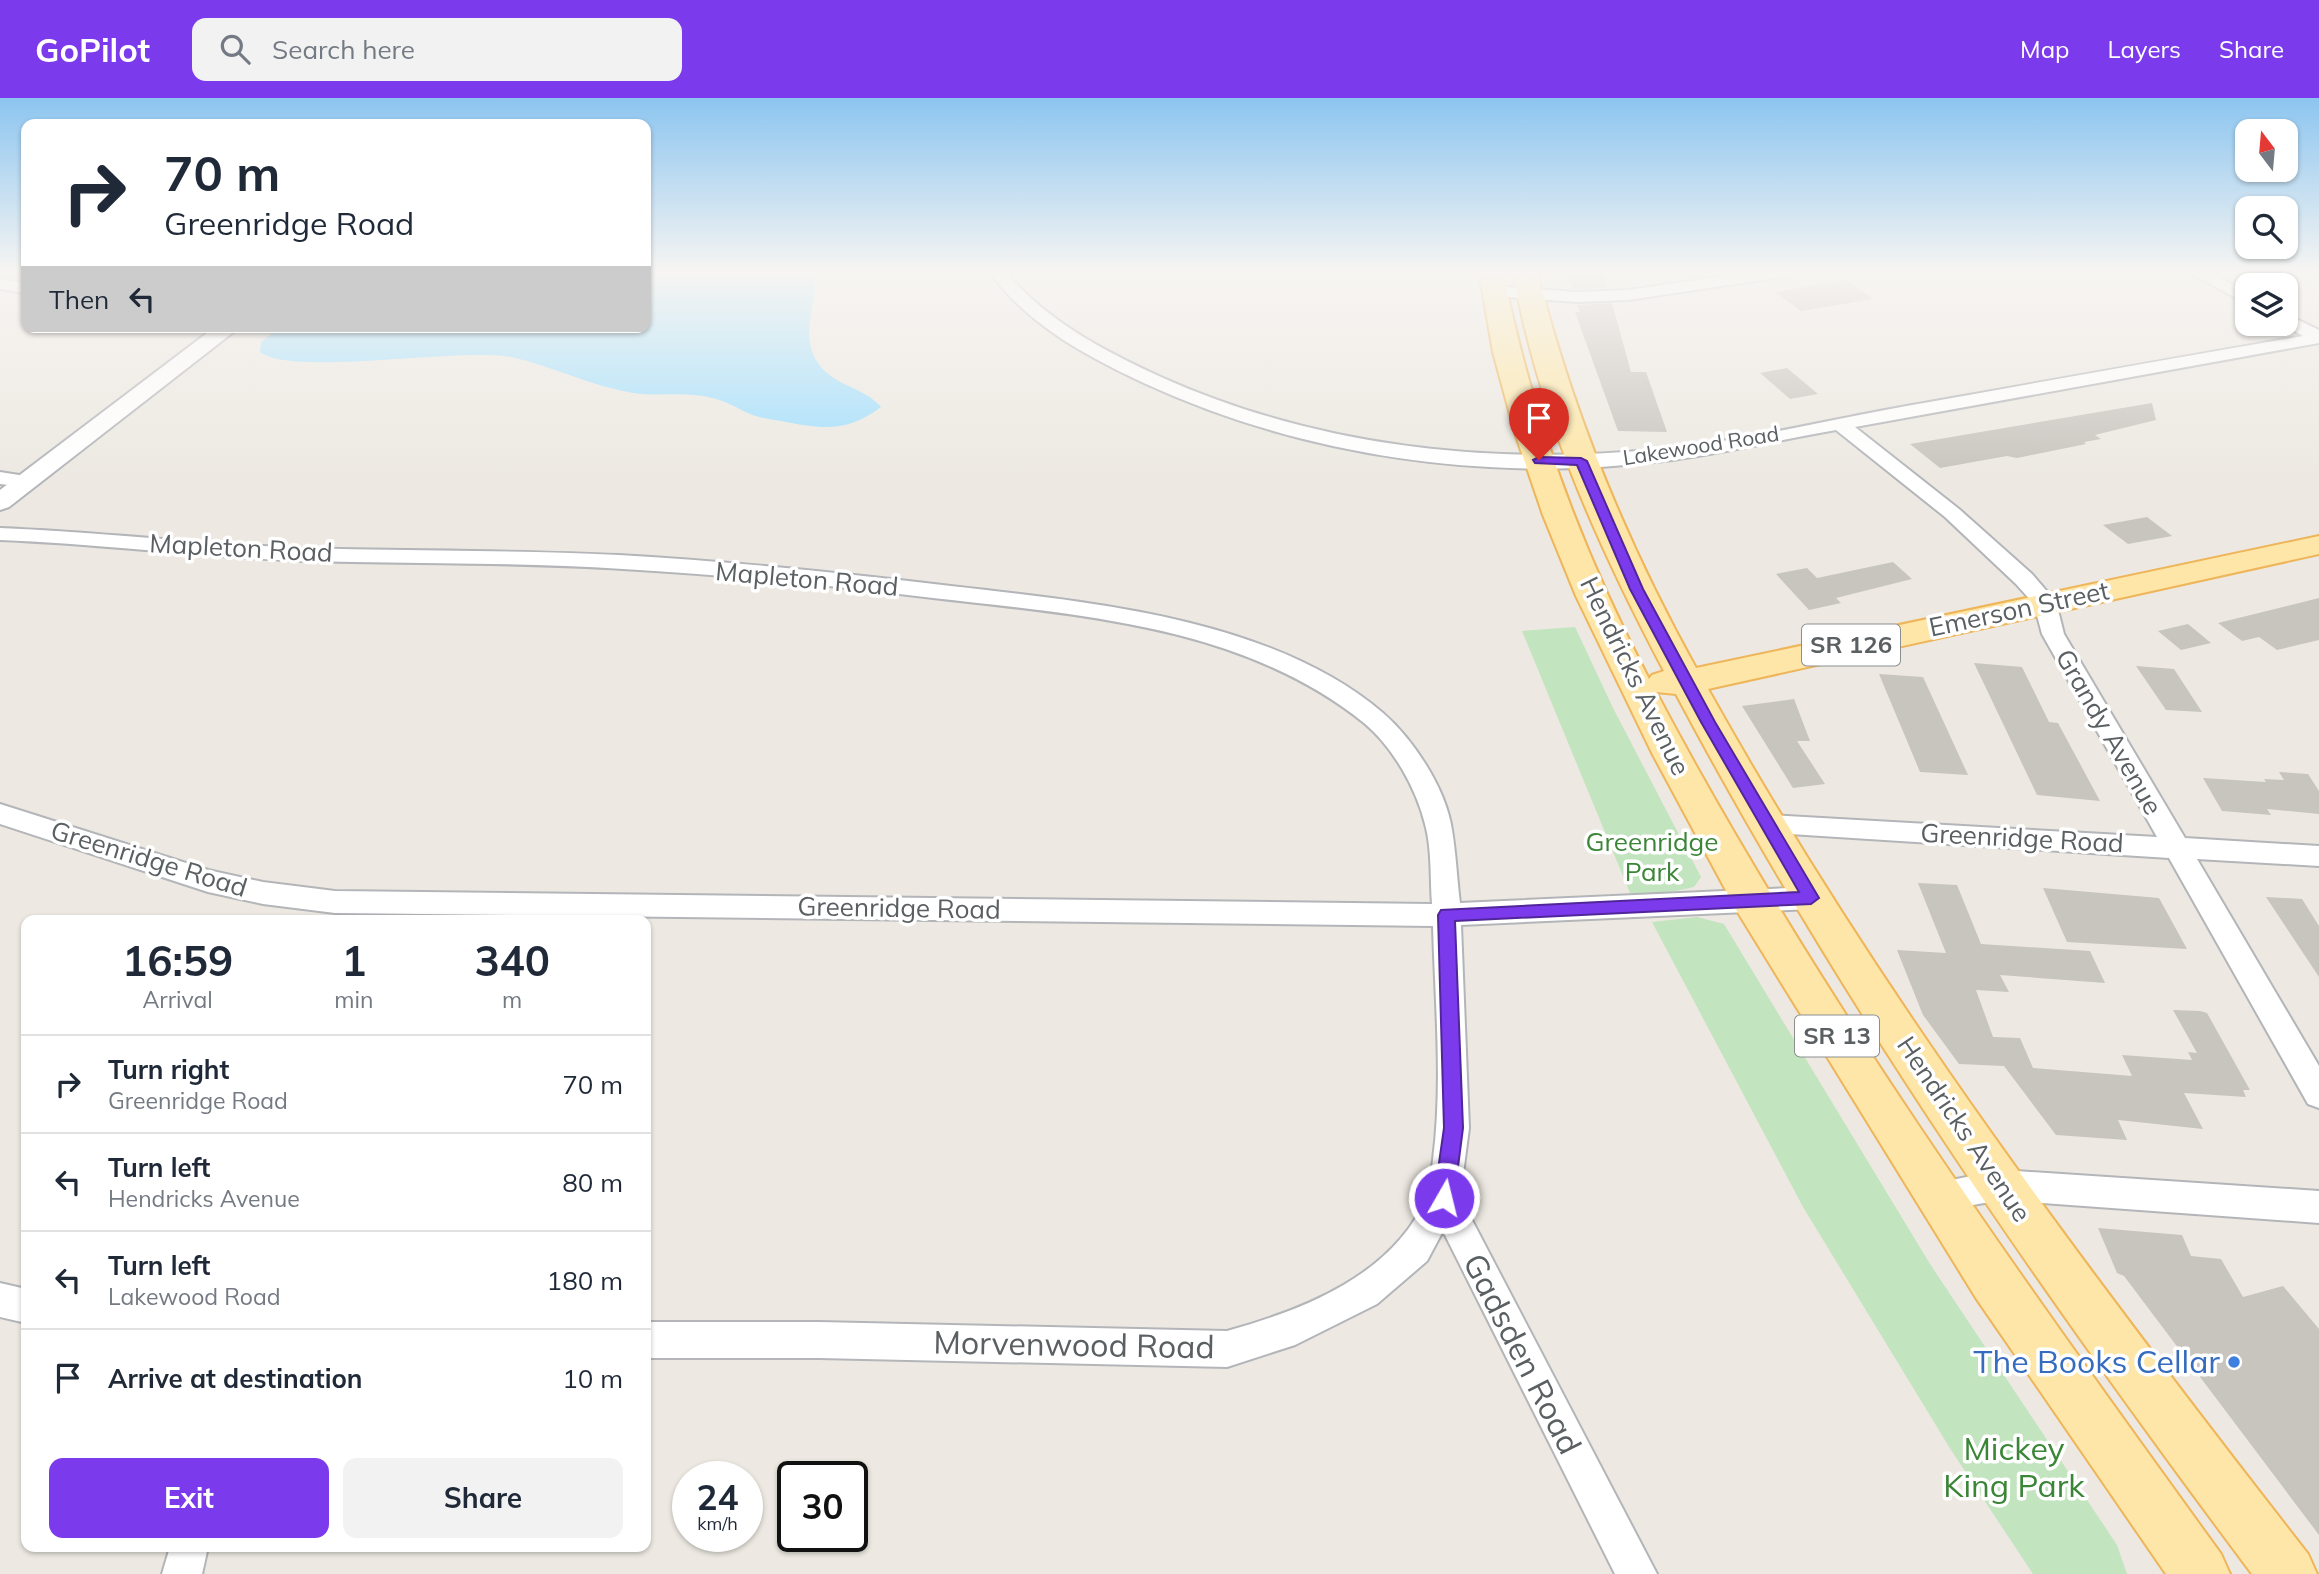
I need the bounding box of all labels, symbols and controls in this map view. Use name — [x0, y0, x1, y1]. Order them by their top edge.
search box — [192, 18, 682, 81]
text: GoPilot — [35, 29, 150, 70]
icon: search — [216, 30, 254, 68]
text: Search here — [272, 33, 415, 66]
text: Map — [2020, 34, 2069, 64]
text: Layers — [2107, 34, 2181, 64]
text: Share — [2219, 34, 2284, 64]
north arrow — [2235, 119, 2298, 182]
map controls — [2235, 119, 2298, 336]
text: 70 m — [164, 142, 280, 203]
icon: right — [49, 147, 140, 238]
button: search — [2235, 196, 2298, 259]
text: Greenridge Road — [164, 203, 414, 243]
button: layers — [2235, 273, 2298, 336]
icon: left — [123, 280, 161, 318]
text: Then — [49, 283, 109, 316]
pin — [1509, 388, 1569, 460]
icon: arrive — [1520, 399, 1558, 437]
street label: Lakewood Road — [1621, 420, 1781, 470]
street label: Mapleton Road — [149, 526, 333, 569]
street label: Mapleton Road — [714, 554, 900, 603]
street label: Hendricks Avenue — [1573, 571, 1698, 780]
street label: Emerson Street — [1926, 573, 2112, 644]
road number: SR 126 — [1802, 624, 1900, 666]
street label: Grandy Avenue — [2049, 643, 2170, 821]
street label: Greenridge Road — [47, 813, 251, 904]
street label: Greenridge Road — [1920, 816, 2124, 859]
park label: Greenridge Park — [1586, 825, 1718, 888]
street label: Greenridge Road — [797, 889, 1001, 926]
text: 16:59 — [122, 934, 233, 987]
text: 1 — [341, 934, 366, 987]
text: 340 — [474, 934, 550, 987]
text: Arrival — [142, 985, 213, 1014]
text: min — [334, 985, 373, 1014]
text: m — [502, 985, 522, 1014]
road number: SR 13 — [1795, 1016, 1879, 1056]
street label: Hendricks Avenue — [1890, 1030, 2039, 1228]
text: Turn right — [108, 1053, 229, 1086]
icon: right — [49, 1065, 87, 1103]
text: 70 m — [562, 1068, 623, 1101]
text: Greenridge Road — [108, 1086, 288, 1115]
text: Turn left — [108, 1151, 210, 1184]
position arrow — [1407, 1161, 1481, 1235]
icon: left — [49, 1163, 87, 1201]
text: 80 m — [562, 1166, 623, 1199]
text: Hendricks Avenue — [108, 1184, 300, 1213]
street label: Gadsden Road — [1455, 1247, 1591, 1461]
text: Turn left — [108, 1249, 210, 1282]
icon: left — [49, 1261, 87, 1299]
text: 180 m — [547, 1264, 623, 1297]
text: Lakewood Road — [108, 1282, 281, 1311]
street label: Morvenwood Road — [933, 1322, 1215, 1366]
place label: The Books Cellar — [1973, 1341, 2220, 1381]
marker: The Books Cellar — [2226, 1354, 2242, 1370]
icon: arrive — [49, 1359, 87, 1397]
text: Arrive at destination — [108, 1362, 363, 1395]
text: 10 m — [562, 1362, 623, 1395]
park label: Mickey King Park — [1943, 1428, 2085, 1505]
button: Exit — [49, 1458, 329, 1538]
button: Share — [343, 1458, 623, 1538]
speed limit sign: 30 — [777, 1461, 868, 1552]
text: 24 — [696, 1475, 739, 1519]
text: km/h — [697, 1512, 738, 1535]

